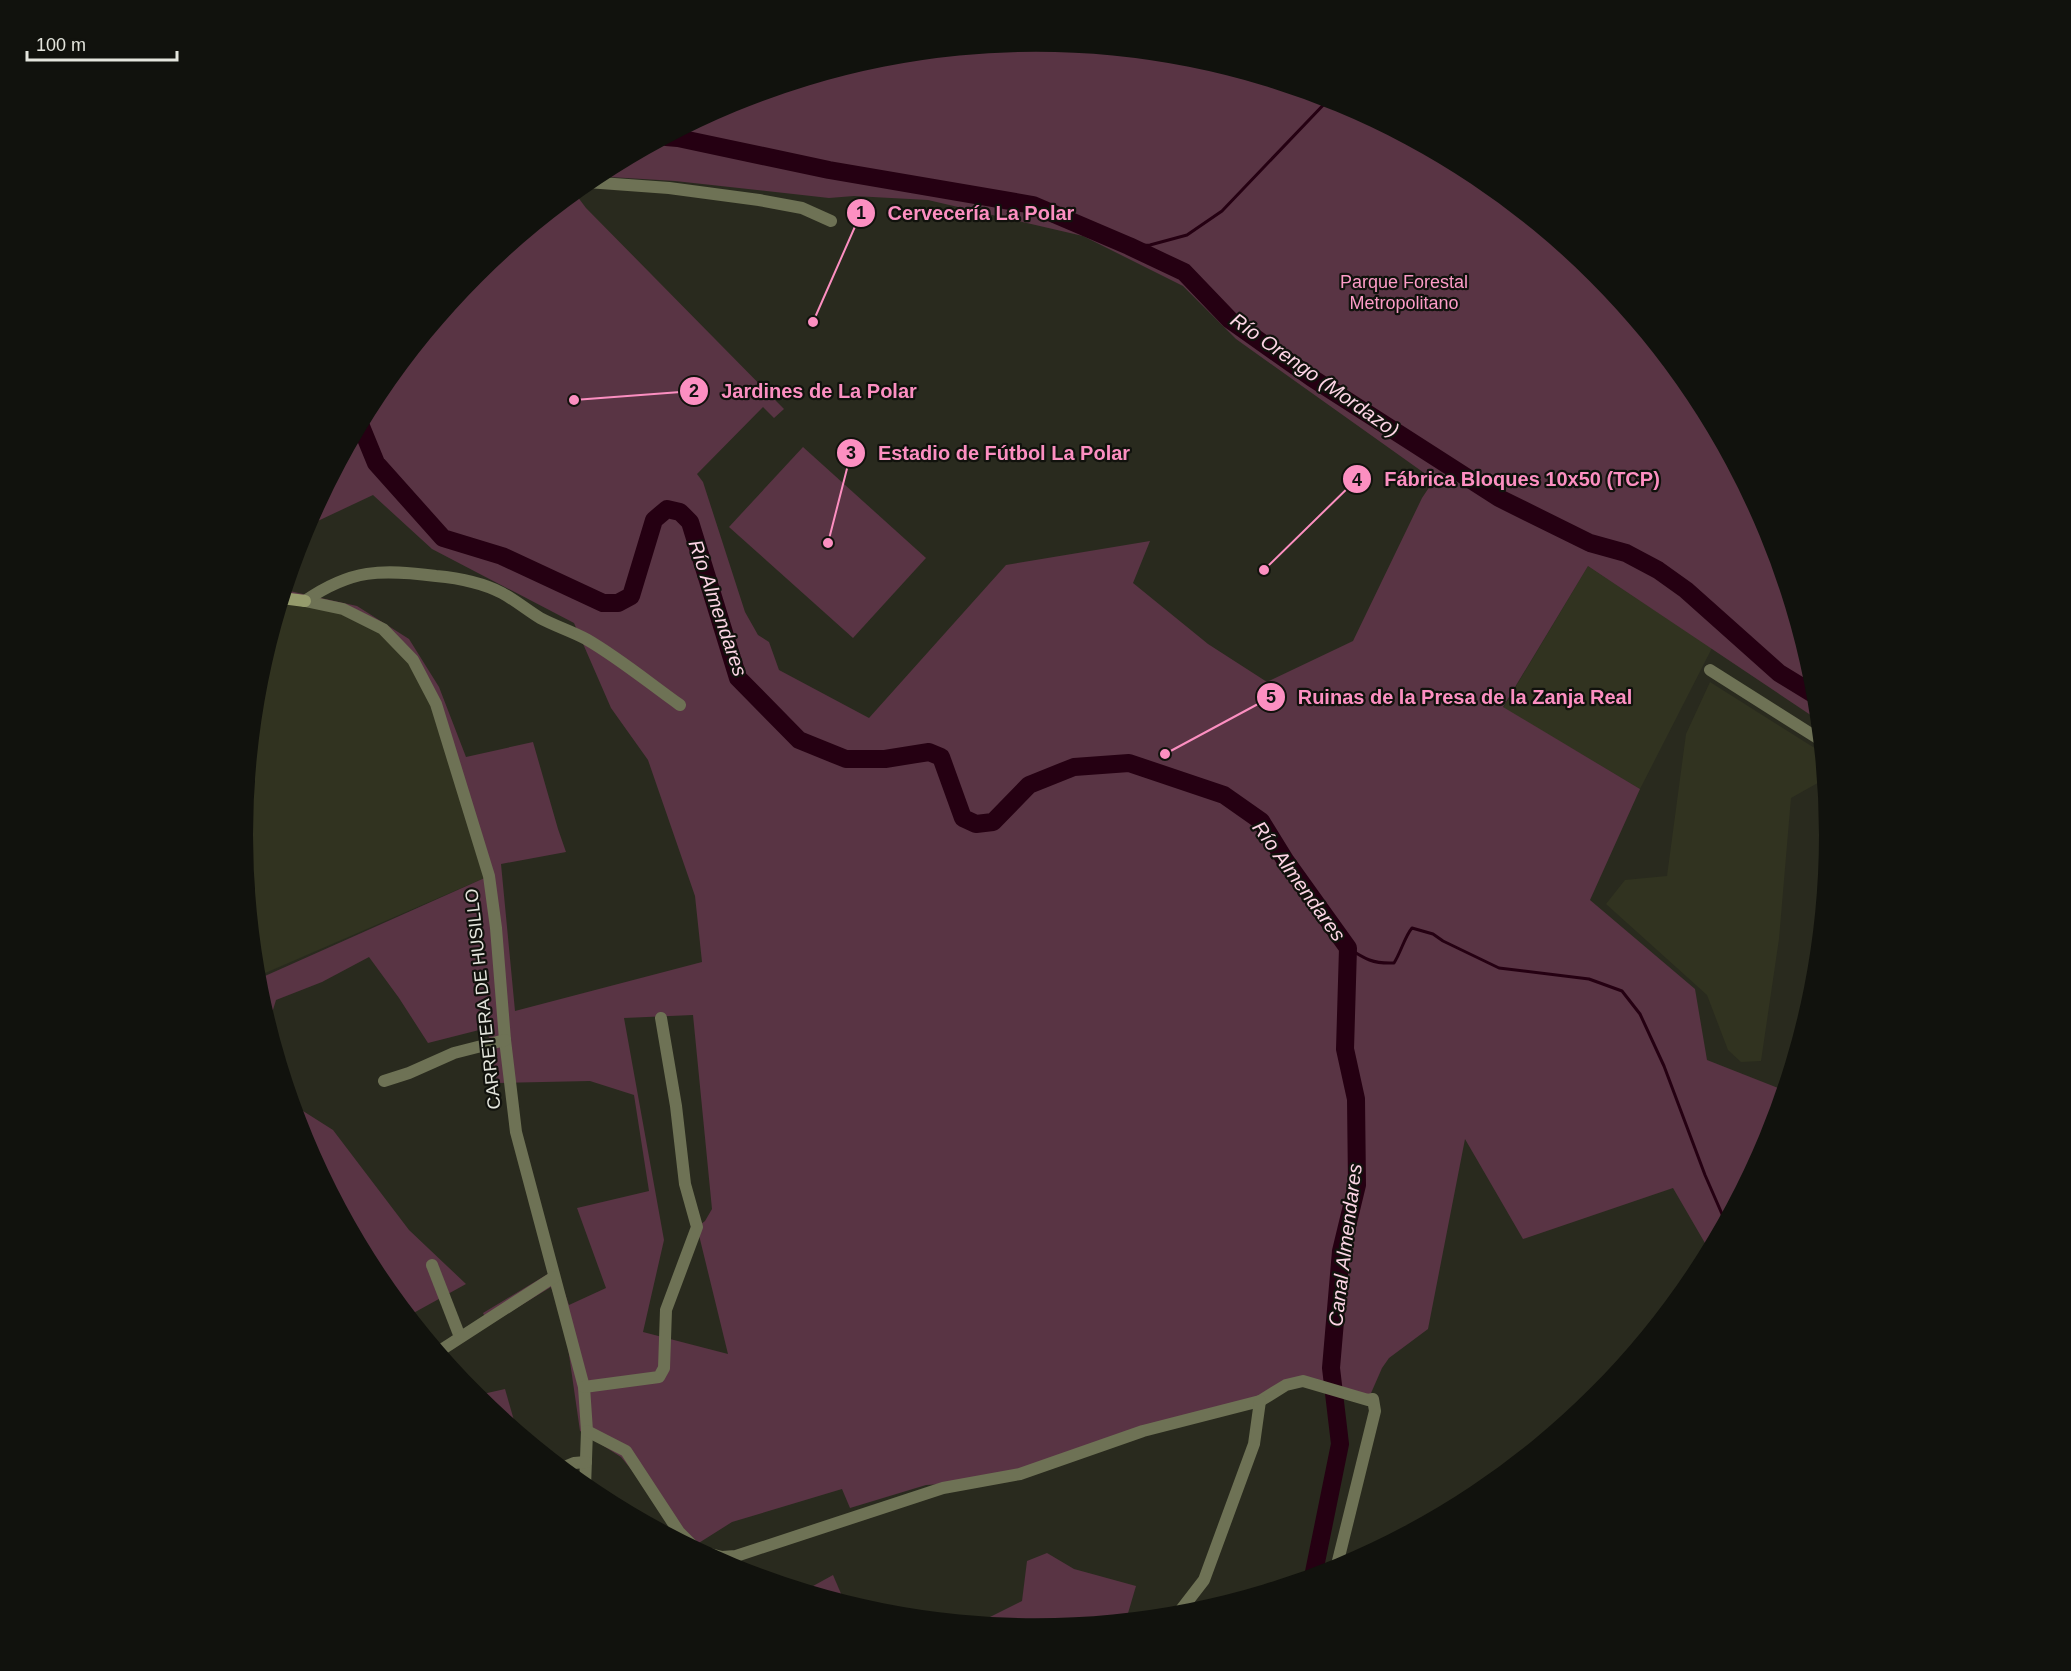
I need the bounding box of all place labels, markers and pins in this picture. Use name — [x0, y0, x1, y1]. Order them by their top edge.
callout: Cervecería La Polar — [846, 194, 1086, 232]
callout: Jardines de La Polar — [679, 372, 929, 410]
callout: Estadio de Fútbol La Polar — [836, 434, 1142, 472]
callout: Fábrica Bloques 10x50 (TCP) — [1342, 460, 1672, 498]
callout: Ruinas de la Presa de la Zanja Real — [1256, 678, 1644, 716]

